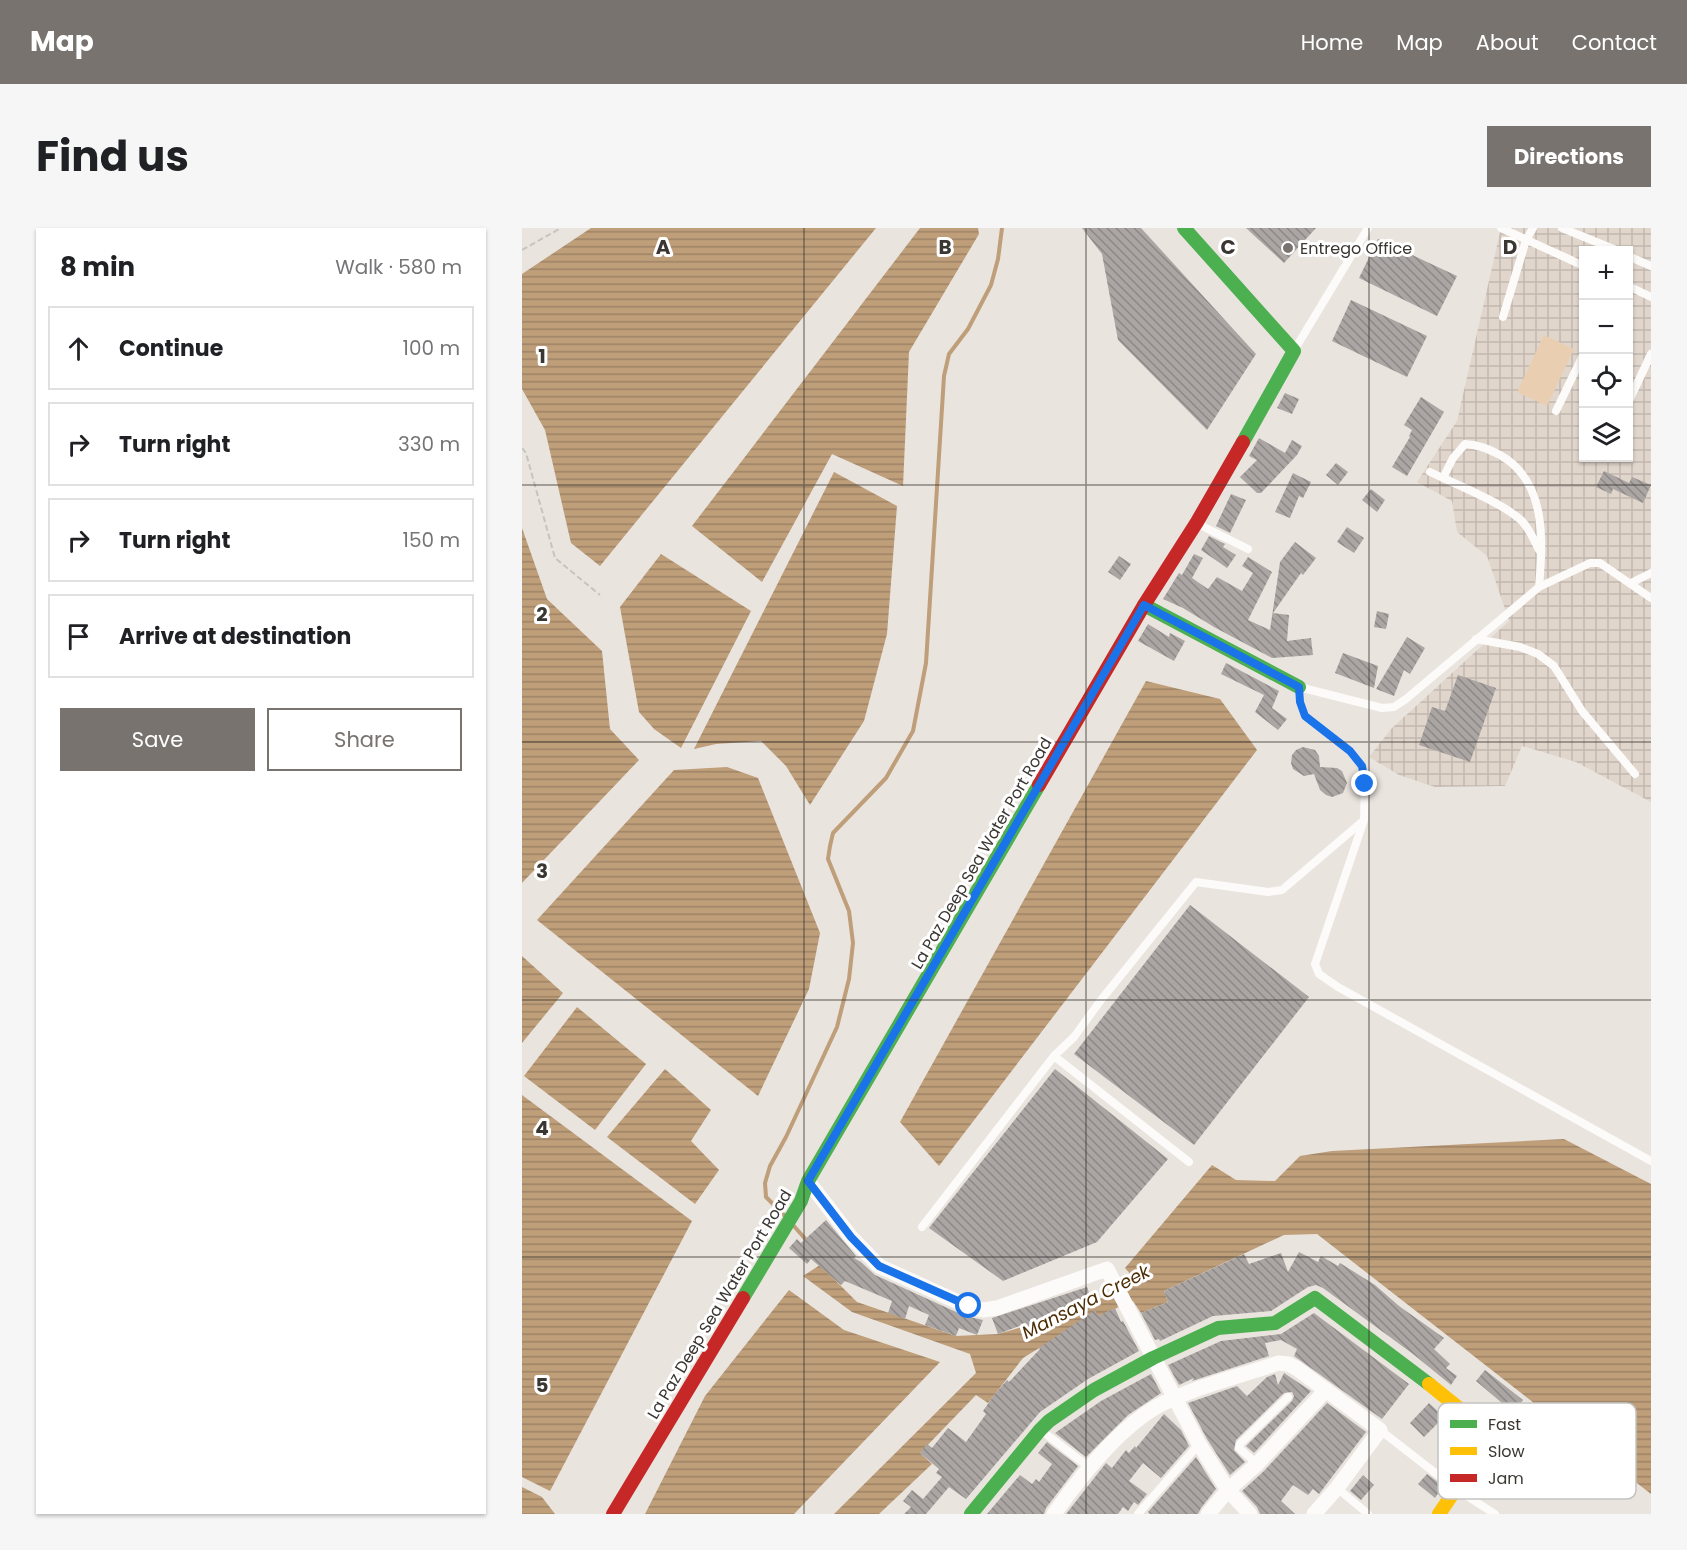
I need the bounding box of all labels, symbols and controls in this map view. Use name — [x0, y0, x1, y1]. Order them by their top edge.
text: Map — [30, 22, 94, 61]
text: Home — [1301, 28, 1363, 57]
text: Map — [1396, 28, 1443, 57]
text: About — [1476, 28, 1539, 57]
text: Contact — [1572, 28, 1657, 57]
button: Directions — [1487, 126, 1651, 187]
text: Find us — [36, 127, 189, 186]
text: A — [656, 233, 671, 261]
text: B — [938, 233, 952, 261]
text: C — [1220, 233, 1236, 261]
text: D — [1503, 233, 1517, 261]
place label: Entrego Office — [1300, 237, 1412, 260]
marker: Entrego Office — [1281, 241, 1295, 255]
map controls — [1579, 246, 1633, 462]
button: + — [1579, 246, 1633, 300]
text: 8 min — [60, 249, 135, 285]
text: Walk · 580 m — [335, 253, 462, 281]
button: − — [1579, 300, 1633, 354]
icon: ahead — [62, 332, 95, 365]
text: Continue — [119, 333, 223, 364]
text: 100 m — [403, 334, 460, 362]
text: 1 — [538, 342, 546, 370]
button: locate — [1579, 354, 1633, 408]
button: layers — [1579, 408, 1633, 462]
icon: right — [62, 428, 95, 461]
text: Turn right — [119, 429, 230, 460]
text: 330 m — [398, 430, 460, 458]
icon: right — [62, 524, 95, 557]
text: Turn right — [119, 525, 230, 556]
text: 150 m — [403, 526, 460, 554]
text: 2 — [536, 600, 548, 628]
icon: arrive — [62, 620, 95, 653]
text: Arrive at destination — [119, 621, 351, 652]
button: Save — [60, 708, 255, 771]
button: Share — [267, 708, 462, 771]
street label: La Paz Deep Sea Water Port Road — [906, 733, 1057, 973]
route end — [1351, 770, 1377, 796]
text: 3 — [536, 857, 548, 885]
text: 4 — [535, 1114, 549, 1142]
street label: La Paz Deep Sea Water Port Road — [642, 1185, 797, 1423]
water label: Mansaya Creek — [1017, 1258, 1155, 1345]
route start — [955, 1292, 981, 1318]
text: 5 — [536, 1371, 549, 1399]
legend — [1438, 1403, 1636, 1499]
text: Fast — [1488, 1413, 1521, 1436]
text: Slow — [1488, 1440, 1525, 1463]
text: Jam — [1488, 1467, 1524, 1490]

